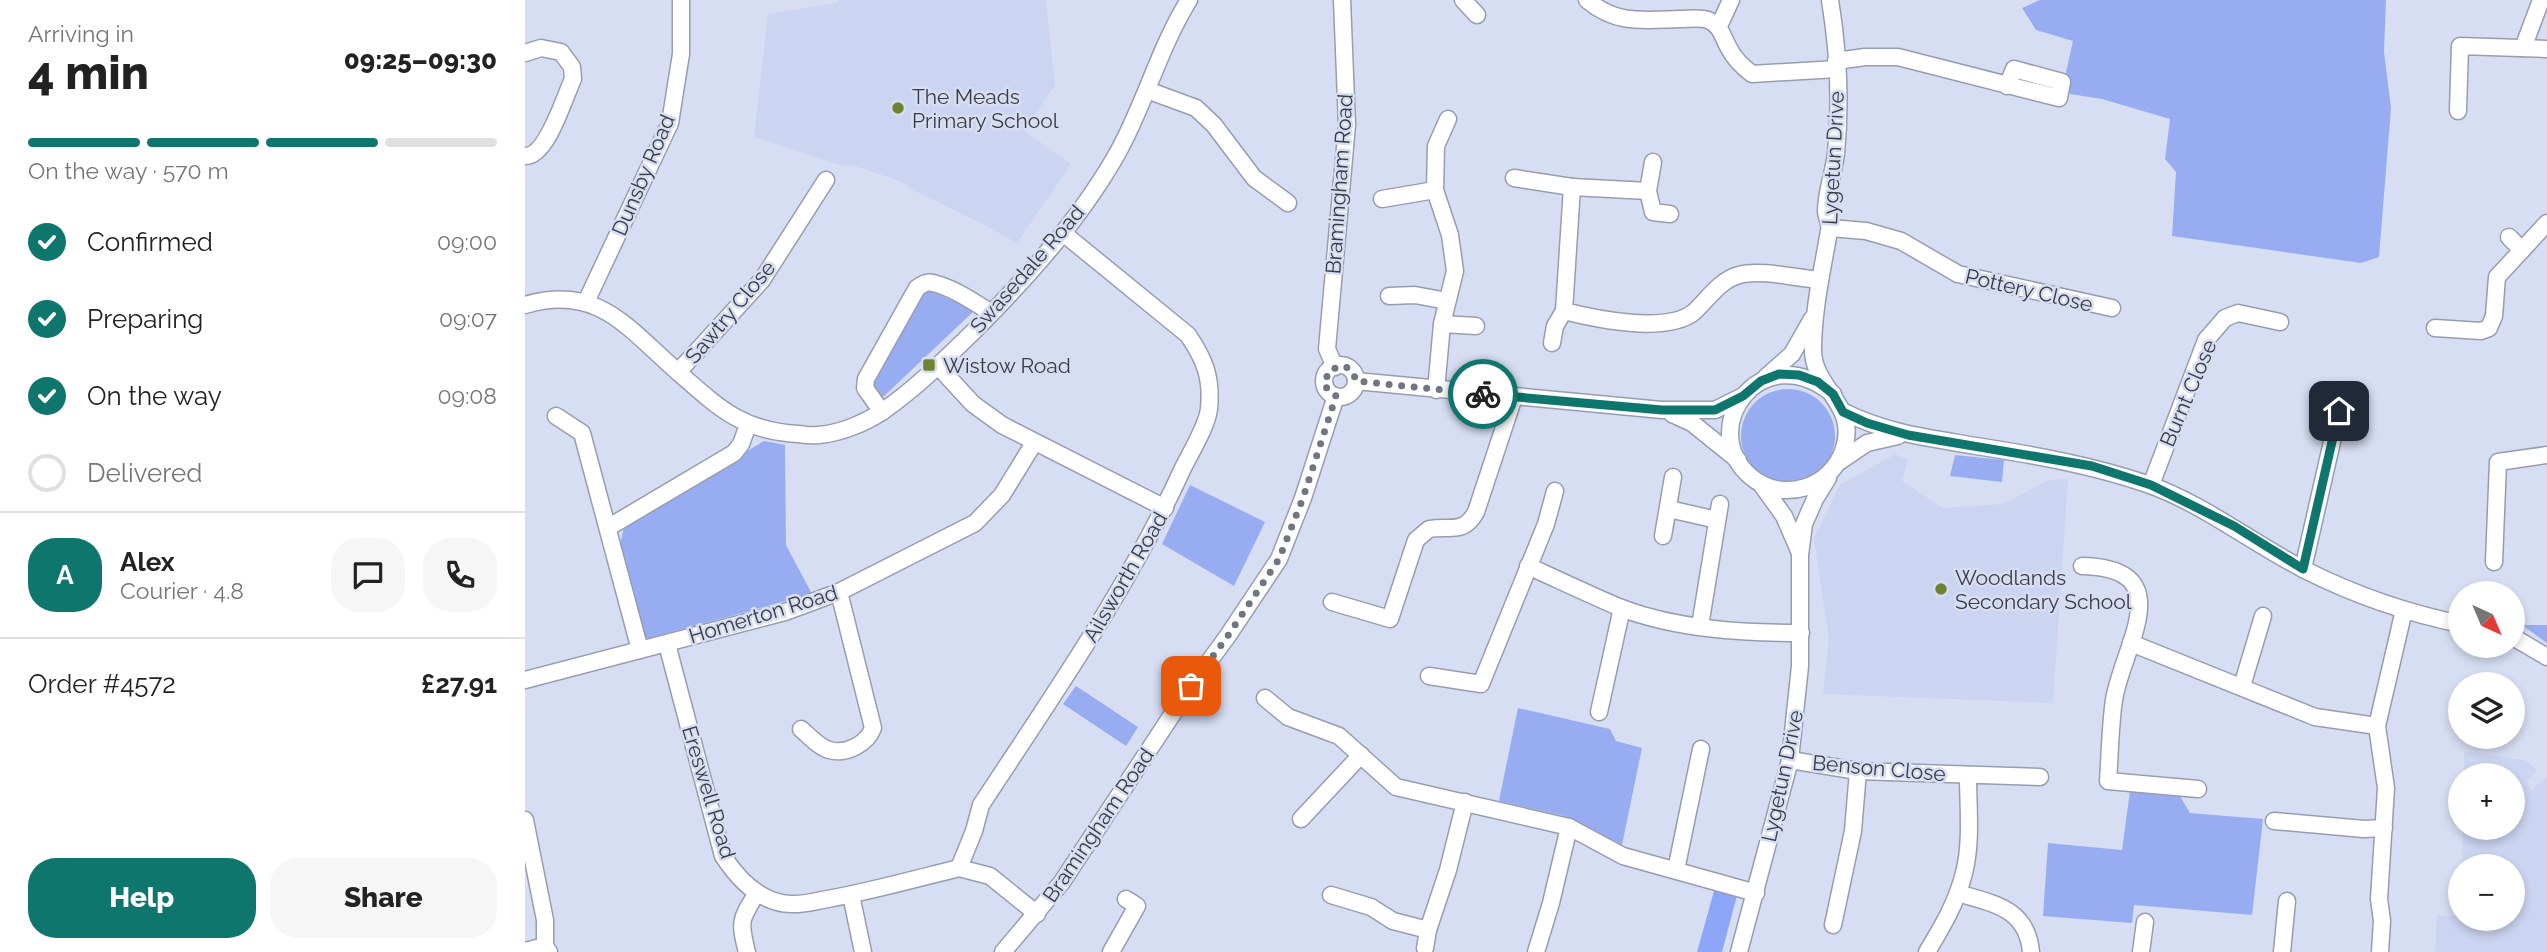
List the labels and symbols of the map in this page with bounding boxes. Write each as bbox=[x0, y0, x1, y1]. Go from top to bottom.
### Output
place label: The Meads Primary School bbox=[912, 84, 1059, 133]
street label: Lygetun Drive bbox=[1817, 90, 1849, 226]
street label: Bramingham Road bbox=[1320, 93, 1358, 275]
marker: The Meads Primary School bbox=[890, 100, 906, 116]
street label: Dunsby Road bbox=[606, 111, 680, 239]
street label: Swasedale Road bbox=[965, 200, 1089, 338]
street label: Sawtry Close bbox=[680, 255, 780, 369]
street label: Pottery Close bbox=[1963, 263, 2095, 317]
street label: Burnt Close bbox=[2154, 336, 2222, 450]
place label: Wistow Road bbox=[943, 353, 1071, 378]
marker: Wistow Road bbox=[921, 357, 937, 373]
courier bbox=[1448, 359, 1518, 429]
pin bbox=[2309, 381, 2369, 441]
street label: Ailsworth Road bbox=[1078, 508, 1172, 646]
place label: Woodlands Secondary School bbox=[1955, 565, 2132, 614]
street label: Homerton Road bbox=[686, 580, 840, 648]
marker: Woodlands Secondary School bbox=[1933, 581, 1949, 597]
north arrow bbox=[2448, 581, 2525, 658]
pin bbox=[1161, 656, 1221, 716]
street label: Lygetun Drive bbox=[1756, 708, 1808, 844]
street label: Ereswell Road bbox=[677, 723, 741, 861]
street label: Bramingham Road bbox=[1037, 743, 1159, 907]
street label: Benson Close bbox=[1811, 750, 1947, 786]

